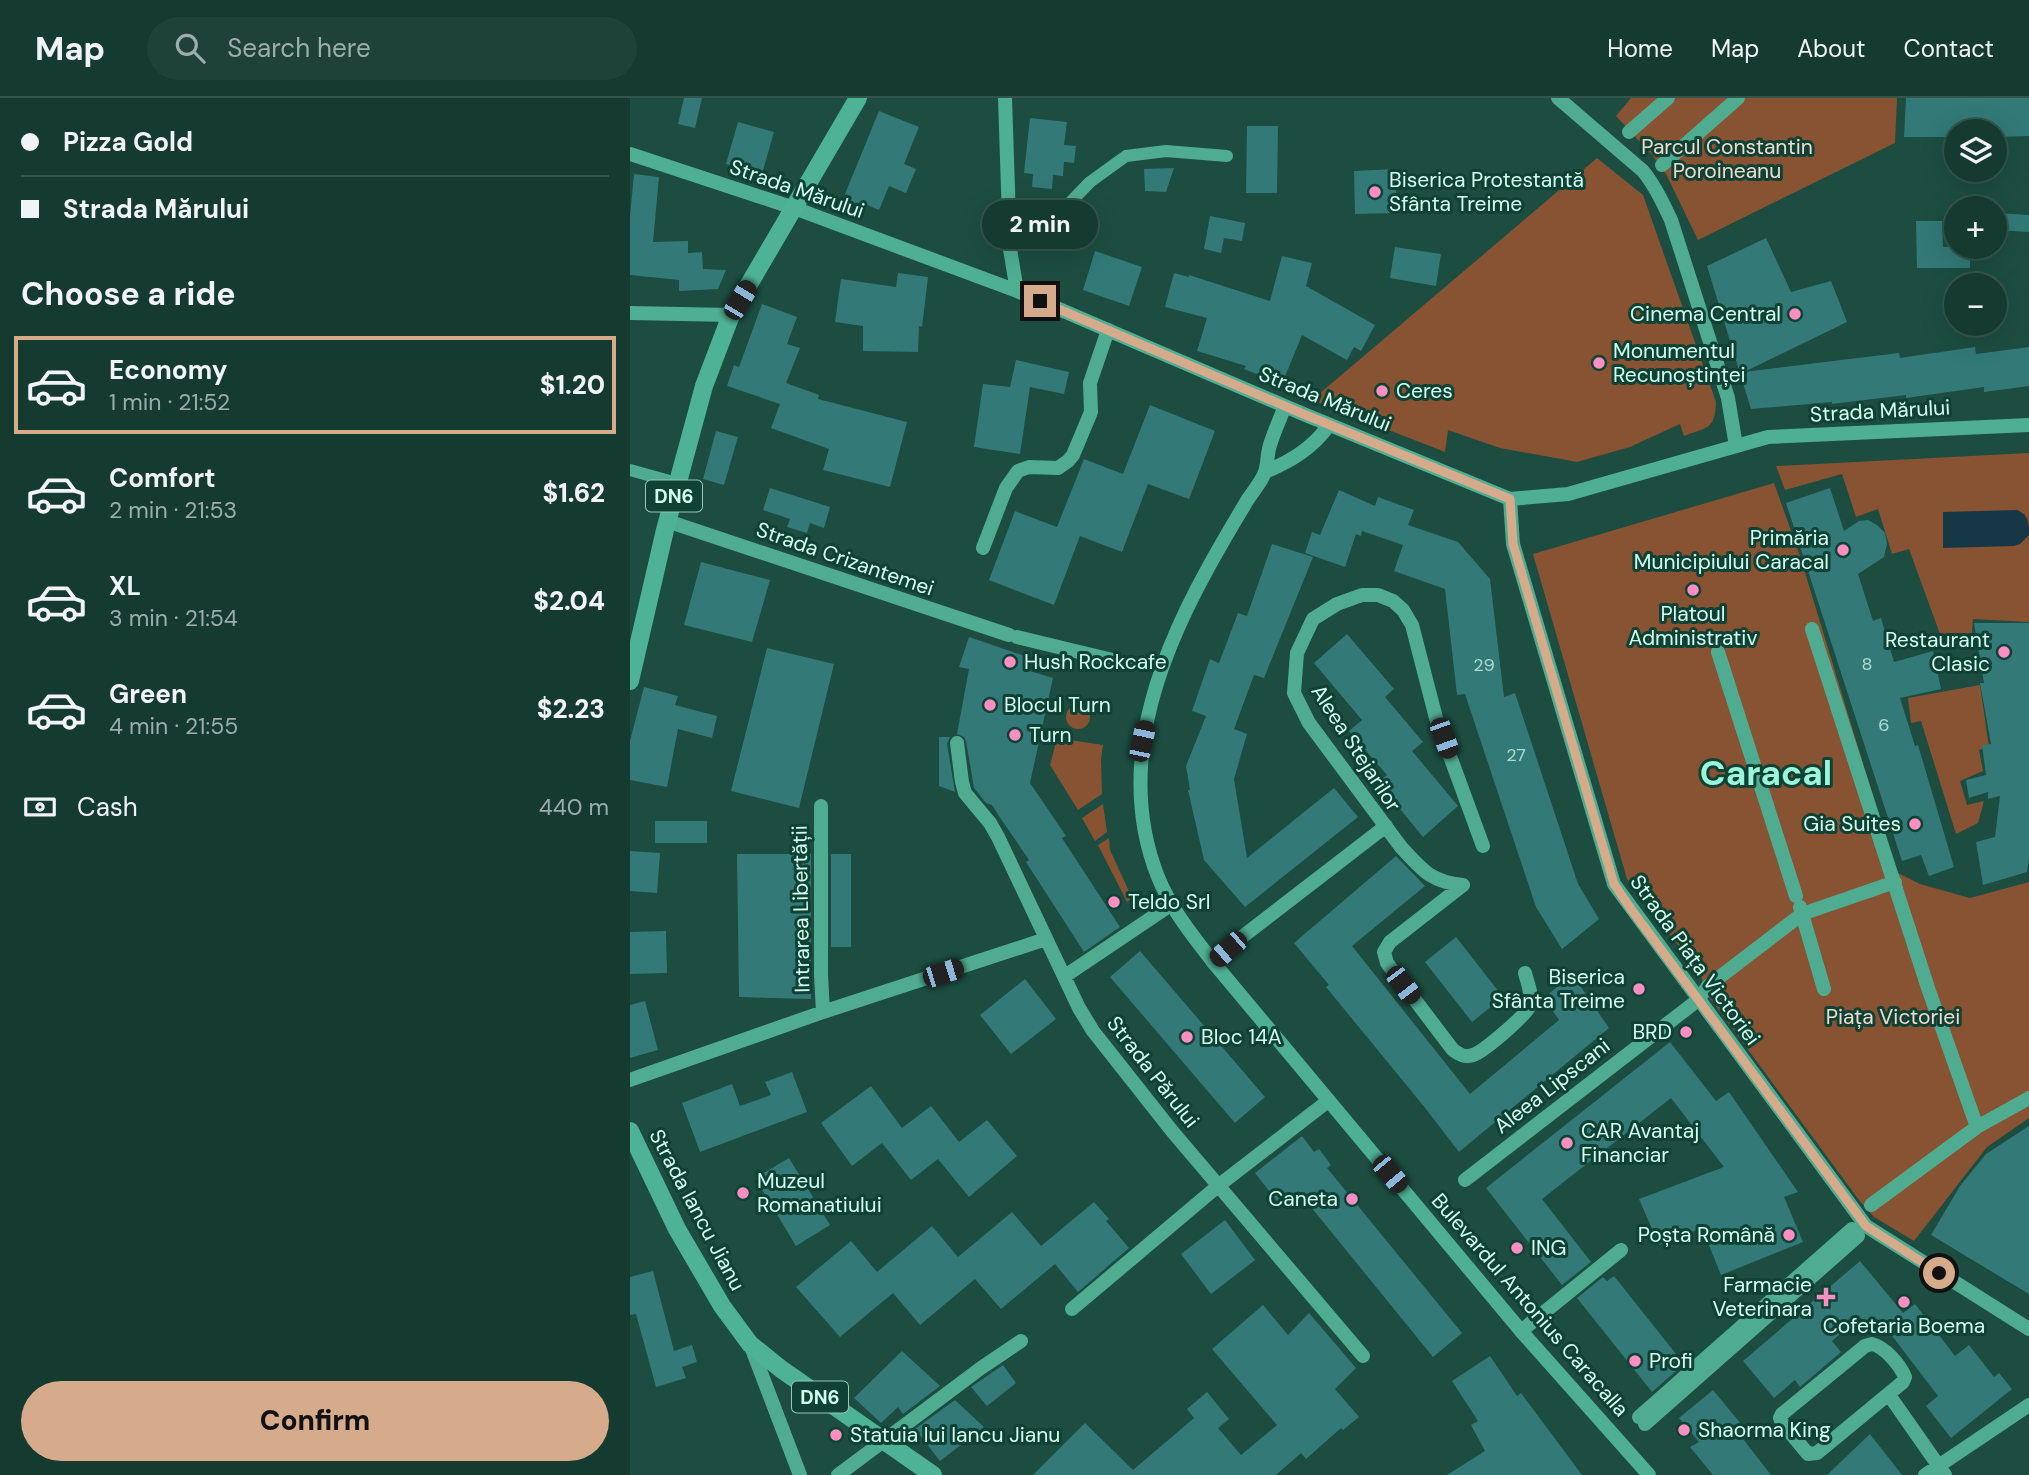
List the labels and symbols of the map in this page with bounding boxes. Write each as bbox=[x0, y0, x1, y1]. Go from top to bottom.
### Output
park label: Parcul Constantin Poroineanu bbox=[1641, 133, 1813, 185]
street label: Strada Mărului bbox=[726, 153, 868, 225]
place label: Biserica Protestantă Sfânta Treime bbox=[1389, 166, 1584, 218]
marker: Biserica Protestantă Sfânta Treime bbox=[1367, 184, 1383, 200]
callout: 2 min bbox=[982, 200, 1098, 248]
car bbox=[721, 277, 760, 323]
route end bbox=[1024, 285, 1056, 317]
place label: Cinema Central bbox=[1630, 300, 1781, 328]
marker: Cinema Central bbox=[1787, 306, 1803, 322]
place label: Monumentul Recunoștinței bbox=[1613, 337, 1746, 389]
marker: Monumentul Recunoștinței bbox=[1591, 355, 1607, 371]
street label: Strada Mărului bbox=[1255, 360, 1395, 438]
place label: Ceres bbox=[1396, 377, 1453, 405]
marker: Ceres bbox=[1374, 383, 1390, 399]
street label: Strada Mărului bbox=[1809, 393, 1951, 429]
road number: DN6 bbox=[646, 480, 702, 512]
street label: Strada Crizantemei bbox=[752, 515, 938, 603]
place label: Primăria Municipiului Caracal bbox=[1634, 524, 1829, 576]
marker: Primăria Municipiului Caracal bbox=[1835, 542, 1851, 558]
marker: Platoul Administrativ bbox=[1685, 582, 1701, 598]
place label: Platoul Administrativ bbox=[1629, 600, 1757, 652]
place label: Restaurant Clasic bbox=[1885, 626, 1990, 678]
marker: Restaurant Clasic bbox=[1996, 644, 2012, 660]
place label: Hush Rockcafe bbox=[1024, 648, 1167, 676]
house number: 8 bbox=[1862, 652, 1872, 676]
house number: 29 bbox=[1473, 653, 1495, 677]
marker: Hush Rockcafe bbox=[1002, 654, 1018, 670]
street label: Aleea Stejarilor bbox=[1305, 679, 1408, 817]
place label: Blocul Turn bbox=[1004, 691, 1111, 719]
marker: Blocul Turn bbox=[982, 697, 998, 713]
house number: 6 bbox=[1878, 713, 1890, 737]
car bbox=[1427, 715, 1462, 761]
car bbox=[1128, 718, 1157, 764]
place label: Turn bbox=[1029, 721, 1072, 749]
marker: Turn bbox=[1007, 727, 1023, 743]
house number: 27 bbox=[1506, 743, 1526, 767]
district label: Caracal bbox=[1700, 750, 1832, 796]
place label: Gia Suites bbox=[1803, 810, 1901, 838]
marker: Gia Suites bbox=[1907, 816, 1923, 832]
street label: Intrarea Libertății bbox=[786, 825, 816, 993]
street label: Strada Piața Victoriei bbox=[1624, 869, 1766, 1051]
place label: Teldo Srl bbox=[1128, 888, 1210, 916]
marker: Teldo Srl bbox=[1106, 894, 1122, 910]
car bbox=[1206, 927, 1251, 971]
car bbox=[920, 957, 967, 989]
car bbox=[1382, 962, 1425, 1008]
place label: Biserica Sfânta Treime bbox=[1492, 963, 1625, 1015]
marker: Biserica Sfânta Treime bbox=[1631, 981, 1647, 997]
park label: Piața Victoriei bbox=[1826, 1003, 1960, 1031]
street label: Strada Părului bbox=[1101, 1010, 1205, 1134]
place label: BRD bbox=[1632, 1018, 1672, 1046]
place label: Bloc 14A bbox=[1201, 1023, 1282, 1051]
marker: BRD bbox=[1678, 1024, 1694, 1040]
marker: Bloc 14A bbox=[1179, 1029, 1195, 1045]
street label: Aleea Lipscani bbox=[1488, 1032, 1616, 1140]
place label: CAR Avantaj Financiar bbox=[1581, 1117, 1699, 1169]
street label: Strada Iancu Jianu bbox=[643, 1124, 751, 1296]
marker: CAR Avantaj Financiar bbox=[1559, 1135, 1575, 1151]
car bbox=[1369, 1151, 1412, 1197]
place label: Muzeul Romanatiului bbox=[757, 1167, 882, 1219]
marker: Muzeul Romanatiului bbox=[735, 1185, 751, 1201]
place label: Caneta bbox=[1268, 1185, 1338, 1213]
street label: Bulevardul Antonius Caracalla bbox=[1425, 1187, 1635, 1423]
marker: Caneta bbox=[1344, 1191, 1360, 1207]
place label: Poșta Română bbox=[1638, 1221, 1775, 1249]
marker: Poșta Română bbox=[1781, 1227, 1797, 1243]
place label: ING bbox=[1531, 1234, 1566, 1262]
marker: ING bbox=[1509, 1240, 1525, 1256]
route start bbox=[1923, 1257, 1955, 1289]
place label: Farmacie Veterinara bbox=[1712, 1271, 1812, 1323]
marker: Farmacie Veterinara bbox=[1818, 1289, 1834, 1305]
marker: Cofetaria Boema bbox=[1896, 1294, 1912, 1310]
place label: Cofetaria Boema bbox=[1823, 1312, 1985, 1340]
place label: Profi bbox=[1649, 1347, 1693, 1375]
marker: Profi bbox=[1627, 1353, 1643, 1369]
road number: DN6 bbox=[792, 1382, 848, 1413]
place label: Shaorma King bbox=[1698, 1416, 1831, 1444]
place label: Statuia lui Iancu Jianu bbox=[850, 1421, 1060, 1449]
marker: Shaorma King bbox=[1676, 1422, 1692, 1438]
marker: Statuia lui Iancu Jianu bbox=[828, 1427, 844, 1443]

